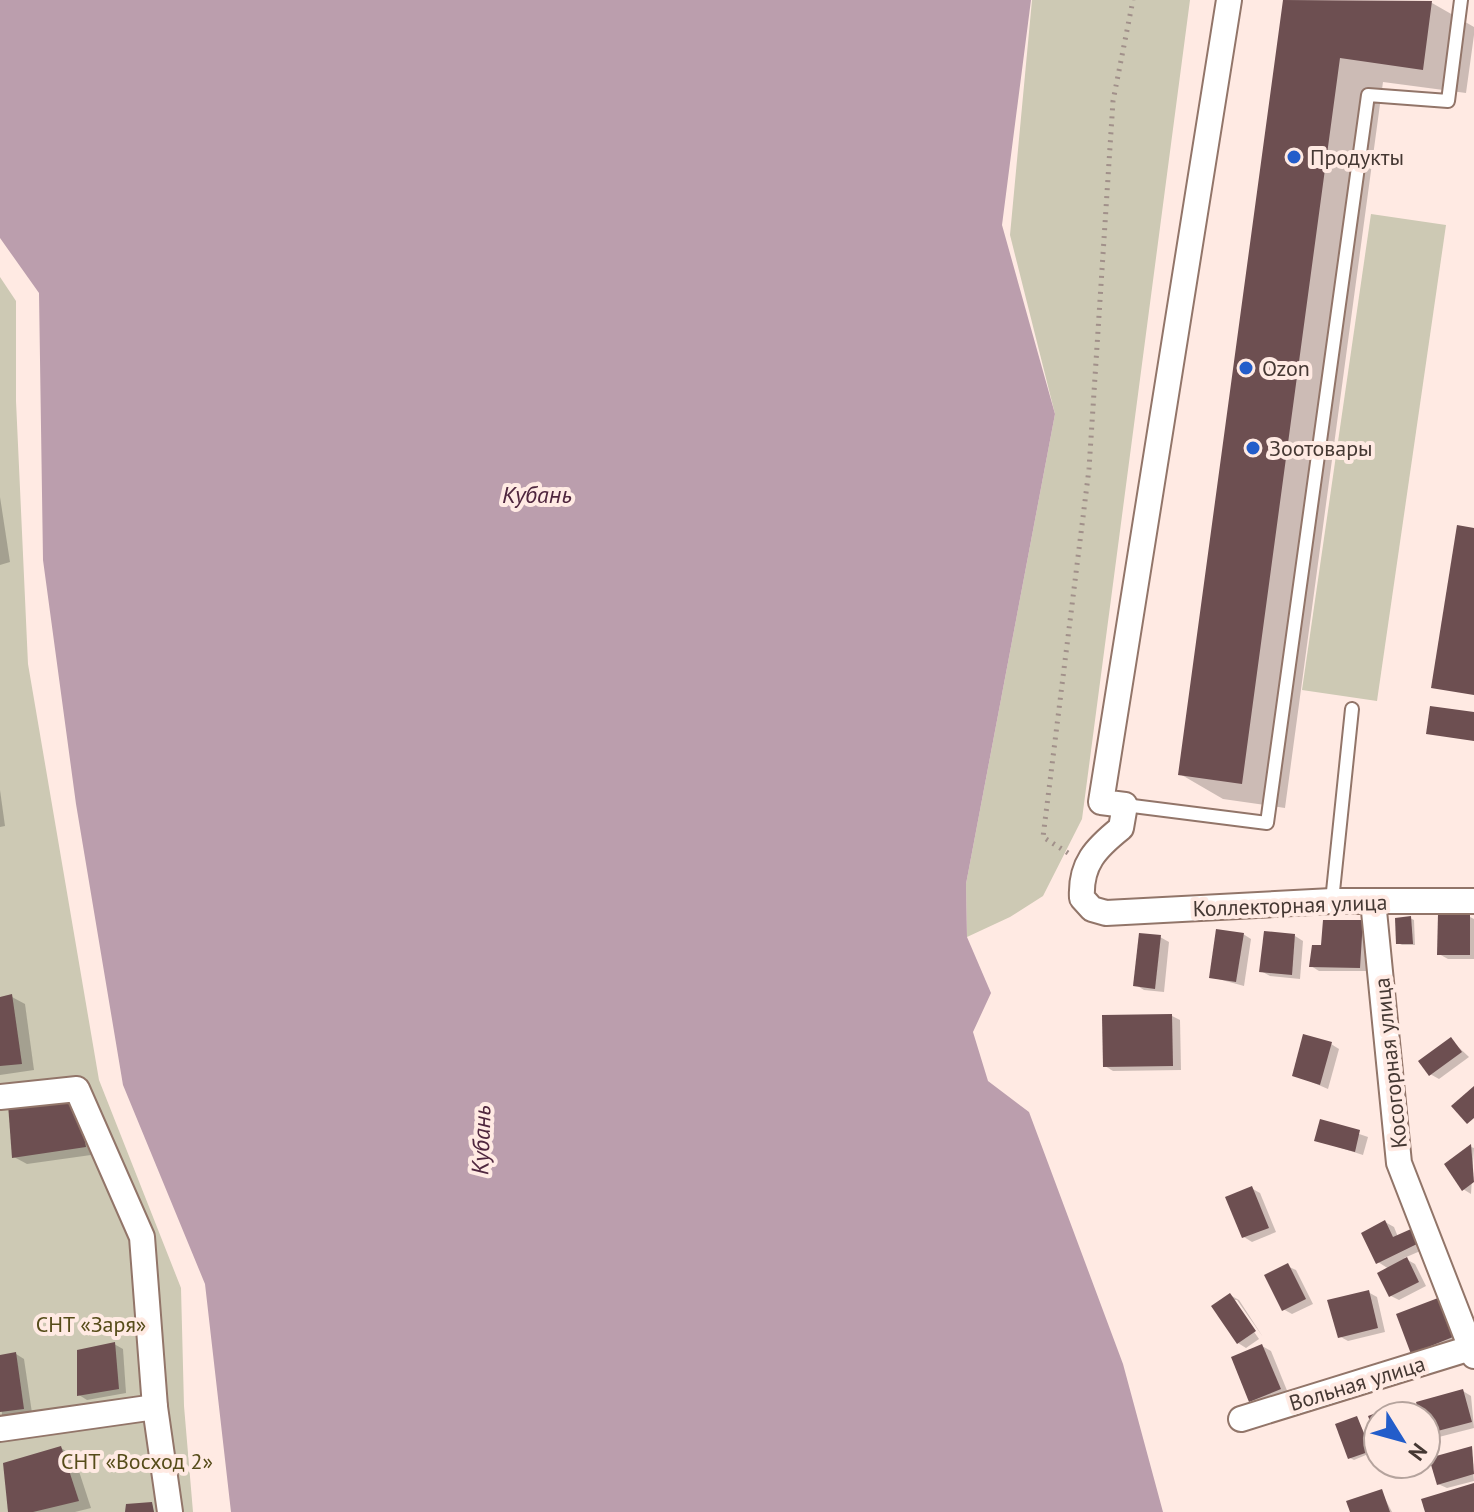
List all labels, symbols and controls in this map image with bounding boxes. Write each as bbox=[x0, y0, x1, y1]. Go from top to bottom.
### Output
place label: Продукты bbox=[1310, 143, 1404, 171]
marker: Продукты bbox=[1285, 148, 1303, 166]
place label: Ozon bbox=[1262, 354, 1310, 382]
marker: Ozon bbox=[1237, 359, 1255, 377]
place label: Зоотовары bbox=[1269, 434, 1373, 462]
marker: Зоотовары bbox=[1244, 439, 1262, 457]
water label: Кубань bbox=[502, 479, 572, 510]
street label: Коллекторная улица bbox=[1192, 888, 1388, 922]
street label: Косогорная улица bbox=[1367, 976, 1413, 1150]
water label: Кубань bbox=[464, 1104, 498, 1176]
park label: СНТ «Заря» bbox=[36, 1310, 146, 1338]
street label: Вольная улица bbox=[1286, 1349, 1428, 1417]
north arrow bbox=[1362, 1400, 1442, 1480]
text: N bbox=[1402, 1438, 1434, 1466]
park label: СНТ «Восход 2» bbox=[61, 1447, 213, 1475]

